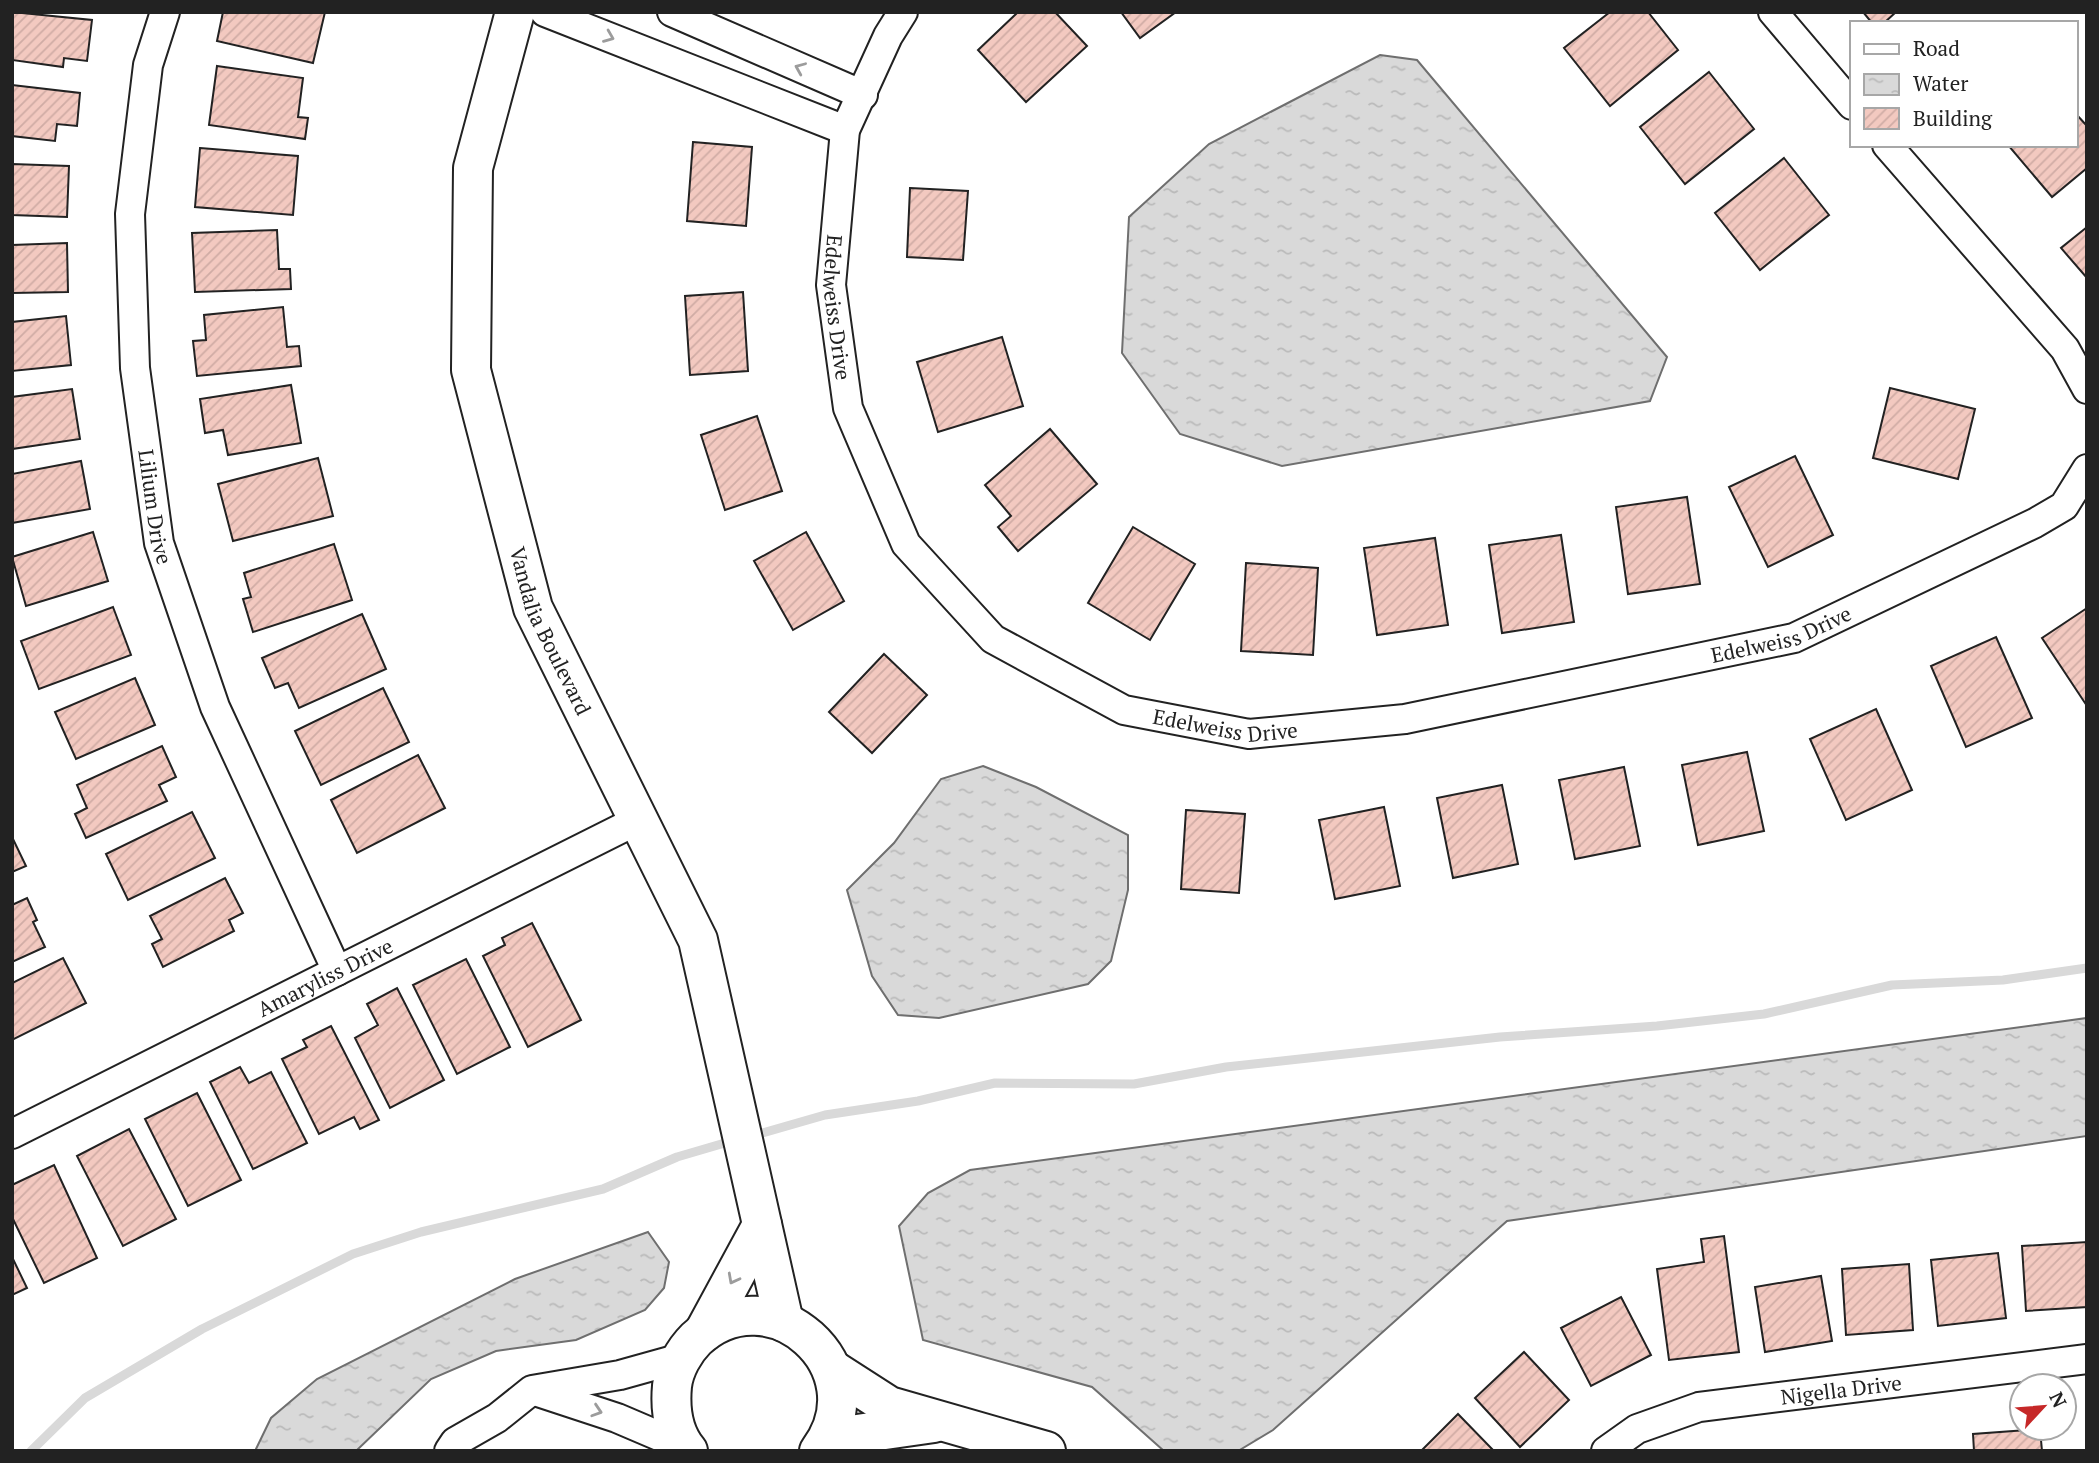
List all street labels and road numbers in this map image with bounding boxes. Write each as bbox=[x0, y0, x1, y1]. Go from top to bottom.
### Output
street label: Edelweiss Drive bbox=[816, 234, 858, 382]
street label: Lilium Drive bbox=[132, 448, 179, 568]
street label: Vandalia Boulevard bbox=[504, 544, 598, 720]
street label: Edelweiss Drive bbox=[1708, 599, 1856, 669]
street label: Edelweiss Drive bbox=[1151, 702, 1299, 748]
street label: Amaryliss Drive bbox=[252, 931, 397, 1023]
street label: Nigella Drive bbox=[1779, 1368, 1903, 1411]

